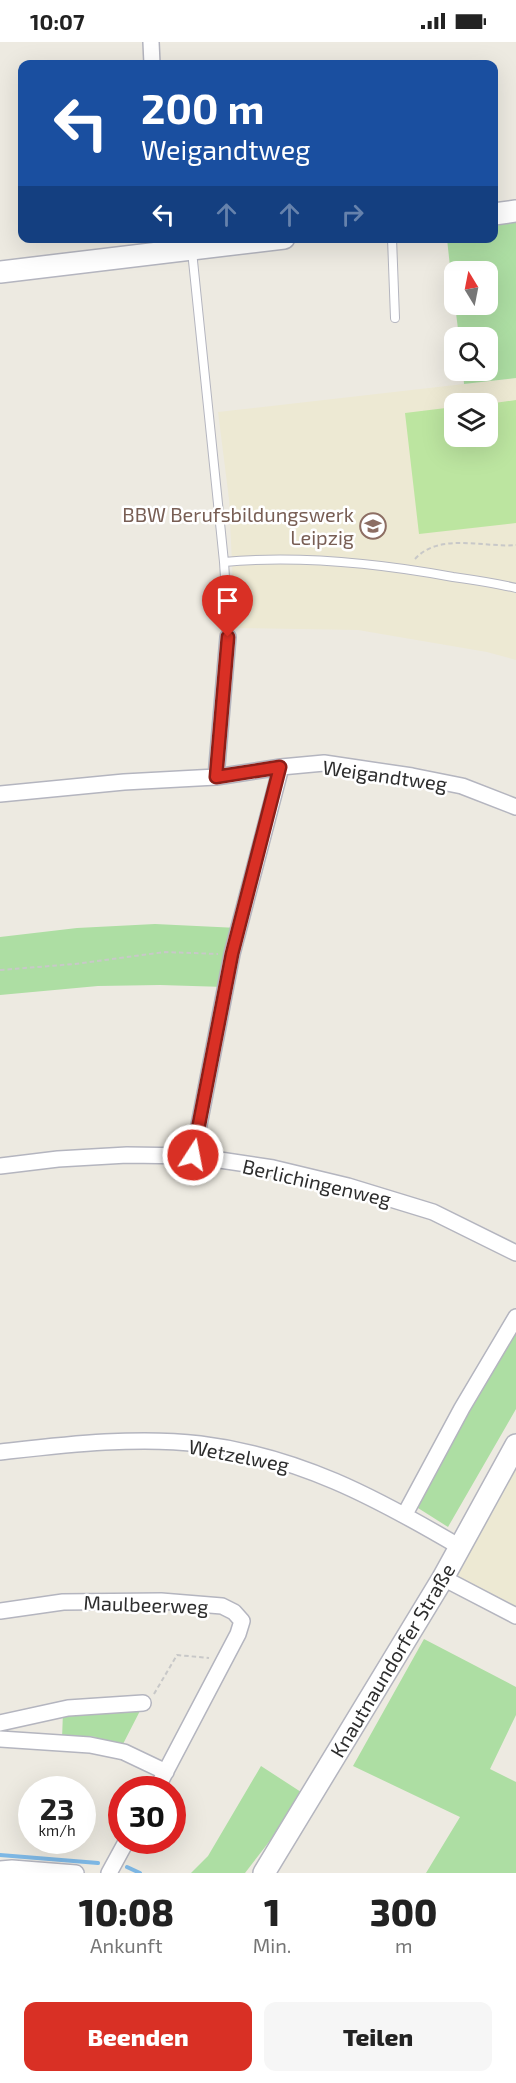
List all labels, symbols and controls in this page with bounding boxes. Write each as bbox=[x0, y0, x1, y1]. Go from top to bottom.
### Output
text: 10:07 bbox=[30, 8, 85, 34]
text: 200 m bbox=[141, 82, 264, 132]
icon: left bbox=[42, 84, 120, 162]
text: Weigandtweg bbox=[141, 133, 310, 165]
icon: left bbox=[147, 198, 180, 231]
icon: ahead bbox=[210, 198, 243, 231]
icon: ahead bbox=[273, 198, 306, 231]
icon: right bbox=[336, 198, 369, 231]
north arrow bbox=[444, 261, 498, 315]
map controls bbox=[444, 261, 498, 447]
button: search bbox=[444, 327, 498, 381]
button: layers bbox=[444, 393, 498, 447]
place label: BBW Berufsbildungswerk Leipzig bbox=[122, 502, 354, 549]
school or university icon: BBW Berufsbildungswerk Leipzig bbox=[358, 511, 388, 541]
pin bbox=[202, 575, 253, 637]
icon: arrive bbox=[211, 584, 244, 617]
street label: Weigandtweg bbox=[321, 754, 449, 796]
position arrow bbox=[161, 1123, 225, 1187]
street label: Berlichingenweg bbox=[240, 1153, 394, 1211]
street label: Wetzelweg bbox=[187, 1434, 291, 1476]
street label: Knautnaundorfer Straße bbox=[325, 1559, 459, 1761]
street label: Maulbeerweg bbox=[83, 1590, 209, 1618]
speed limit sign: 30 bbox=[108, 1776, 186, 1854]
text: 23 bbox=[40, 1790, 74, 1826]
text: km/h bbox=[38, 1821, 76, 1839]
text: 10:08 bbox=[79, 1890, 174, 1933]
text: 1 bbox=[264, 1890, 280, 1933]
text: 300 bbox=[370, 1890, 437, 1933]
text: Ankunft bbox=[90, 1933, 163, 1957]
text: Min. bbox=[253, 1933, 291, 1957]
text: m bbox=[395, 1933, 412, 1957]
button: Beenden bbox=[24, 2002, 252, 2071]
button: Teilen bbox=[264, 2002, 492, 2071]

